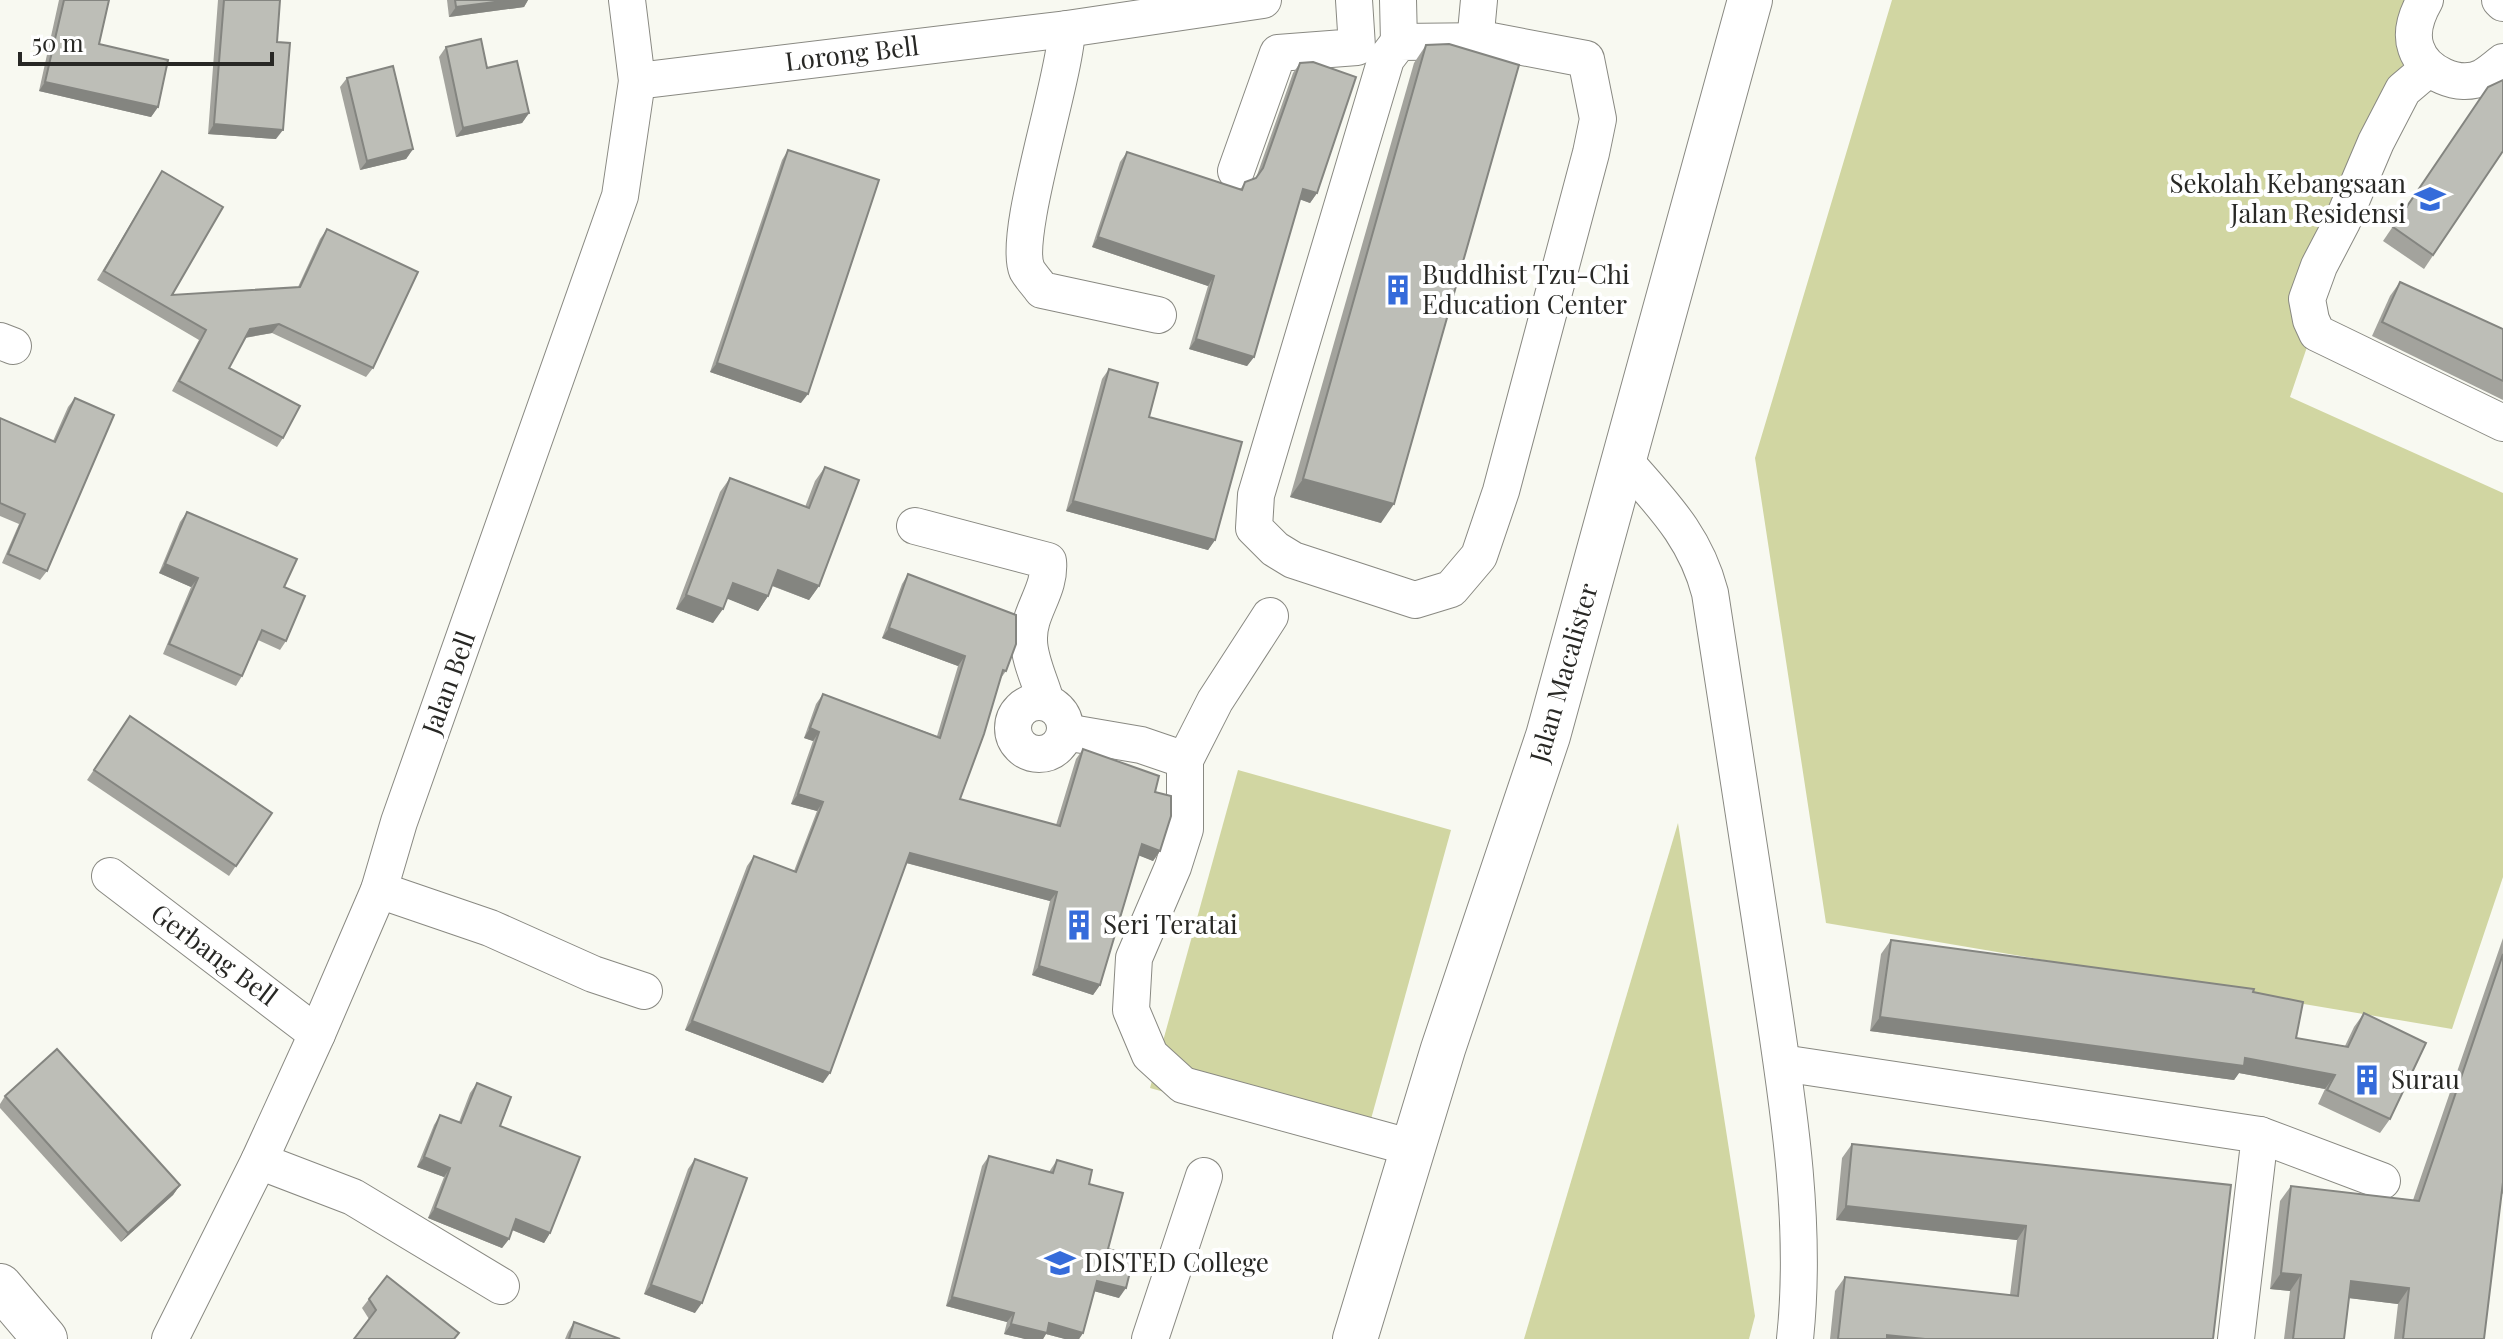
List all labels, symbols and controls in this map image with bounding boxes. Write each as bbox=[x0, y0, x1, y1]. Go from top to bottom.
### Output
scale bar bbox=[20, 16, 272, 66]
text: 50 m bbox=[32, 26, 84, 58]
street label: Lorong Bell bbox=[783, 27, 921, 78]
place label: Sekolah Kebangsaan Jalan Residensi bbox=[2169, 165, 2406, 230]
school or university icon: Sekolah Kebangsaan Jalan Residensi bbox=[2413, 182, 2447, 216]
place label: Buddhist Tzu-Chi Education Center bbox=[1422, 256, 1630, 321]
building icon: Buddhist Tzu-Chi Education Center bbox=[1381, 273, 1415, 307]
street label: Jalan Macalister bbox=[1520, 578, 1605, 767]
street label: Jalan Bell bbox=[412, 626, 482, 740]
street label: Gerbang Bell bbox=[145, 895, 285, 1013]
place label: Seri Teratai bbox=[1103, 906, 1238, 941]
building icon: Seri Teratai bbox=[1062, 908, 1096, 942]
place label: Surau bbox=[2391, 1061, 2460, 1096]
building icon: Surau bbox=[2350, 1063, 2384, 1097]
place label: DISTED College bbox=[1084, 1244, 1269, 1279]
school or university icon: DISTED College bbox=[1043, 1246, 1077, 1280]

